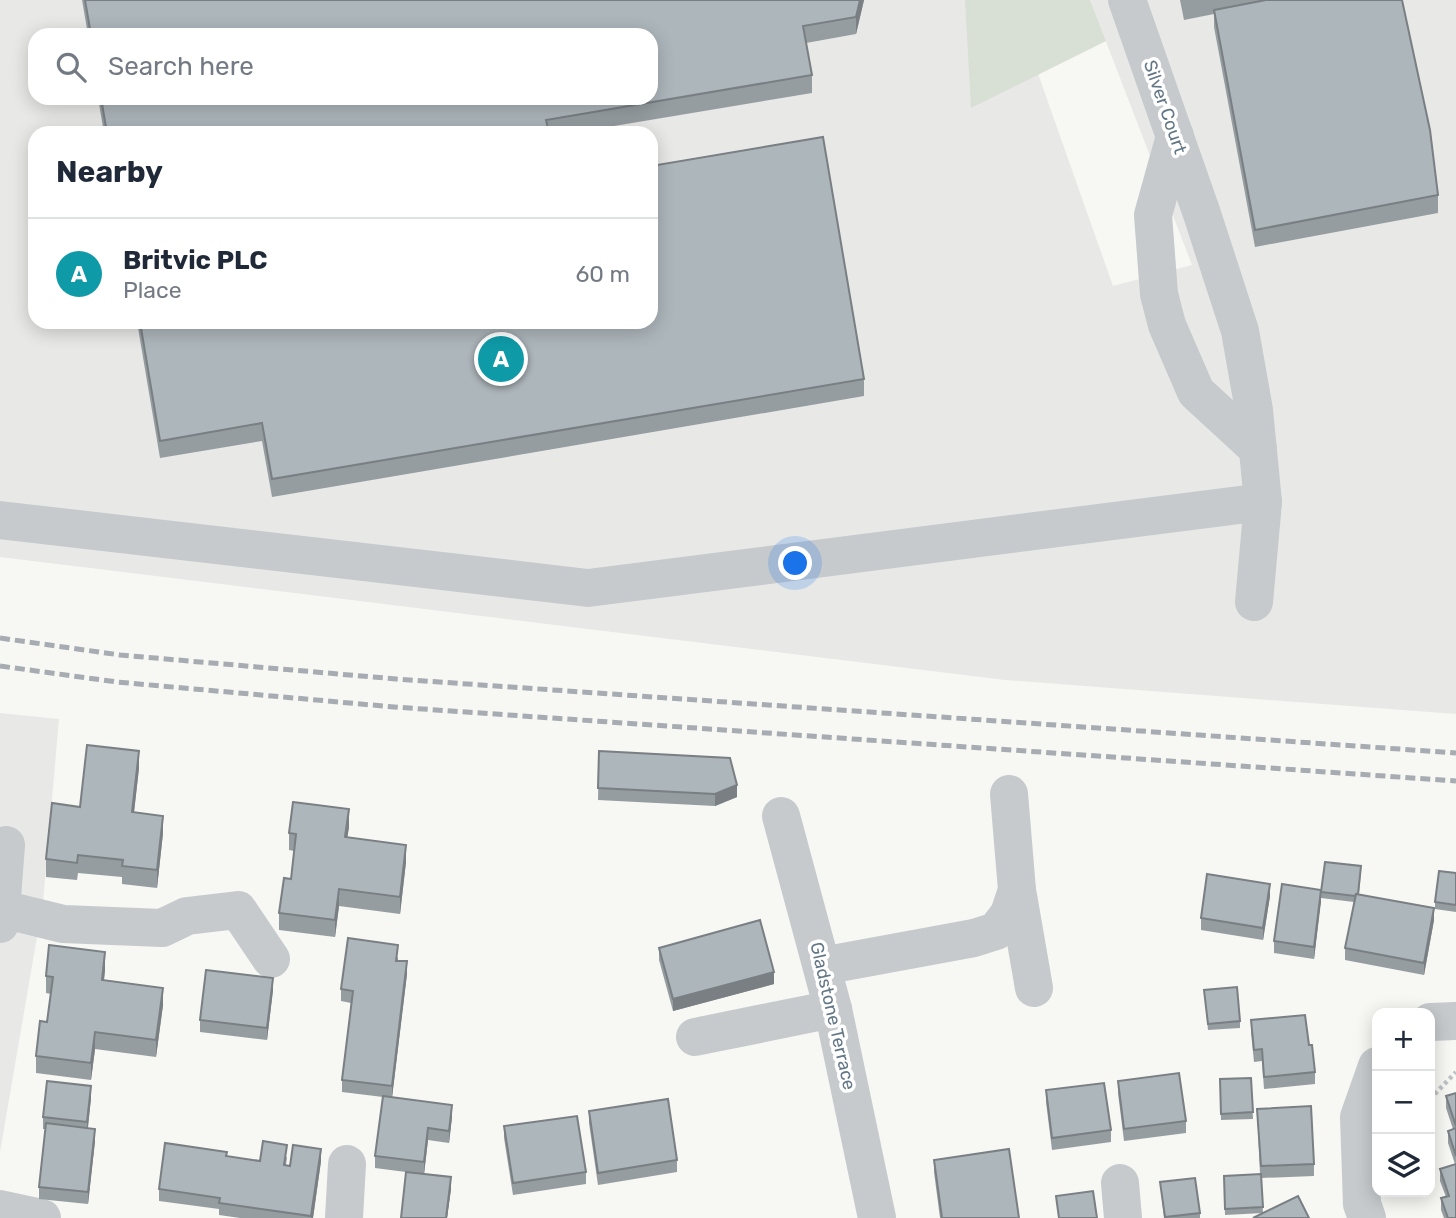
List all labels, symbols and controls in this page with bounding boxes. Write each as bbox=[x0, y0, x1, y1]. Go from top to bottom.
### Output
search box bbox=[28, 28, 658, 105]
icon: search bbox=[52, 48, 90, 86]
text: Search here bbox=[108, 51, 254, 82]
street label: Silver Court bbox=[1139, 57, 1191, 157]
text: Nearby bbox=[56, 154, 163, 190]
text: Britvic PLC bbox=[123, 245, 268, 276]
text: A bbox=[71, 260, 87, 288]
text: 60 m bbox=[575, 260, 630, 288]
text: Place bbox=[123, 276, 182, 304]
pin: A bbox=[478, 333, 524, 385]
your location bbox=[778, 546, 812, 580]
street label: Gladstone Terrace bbox=[805, 940, 861, 1092]
map controls bbox=[1372, 1008, 1435, 1197]
button: + bbox=[1372, 1008, 1435, 1071]
button: − bbox=[1372, 1071, 1435, 1134]
button: layers bbox=[1372, 1134, 1435, 1197]

